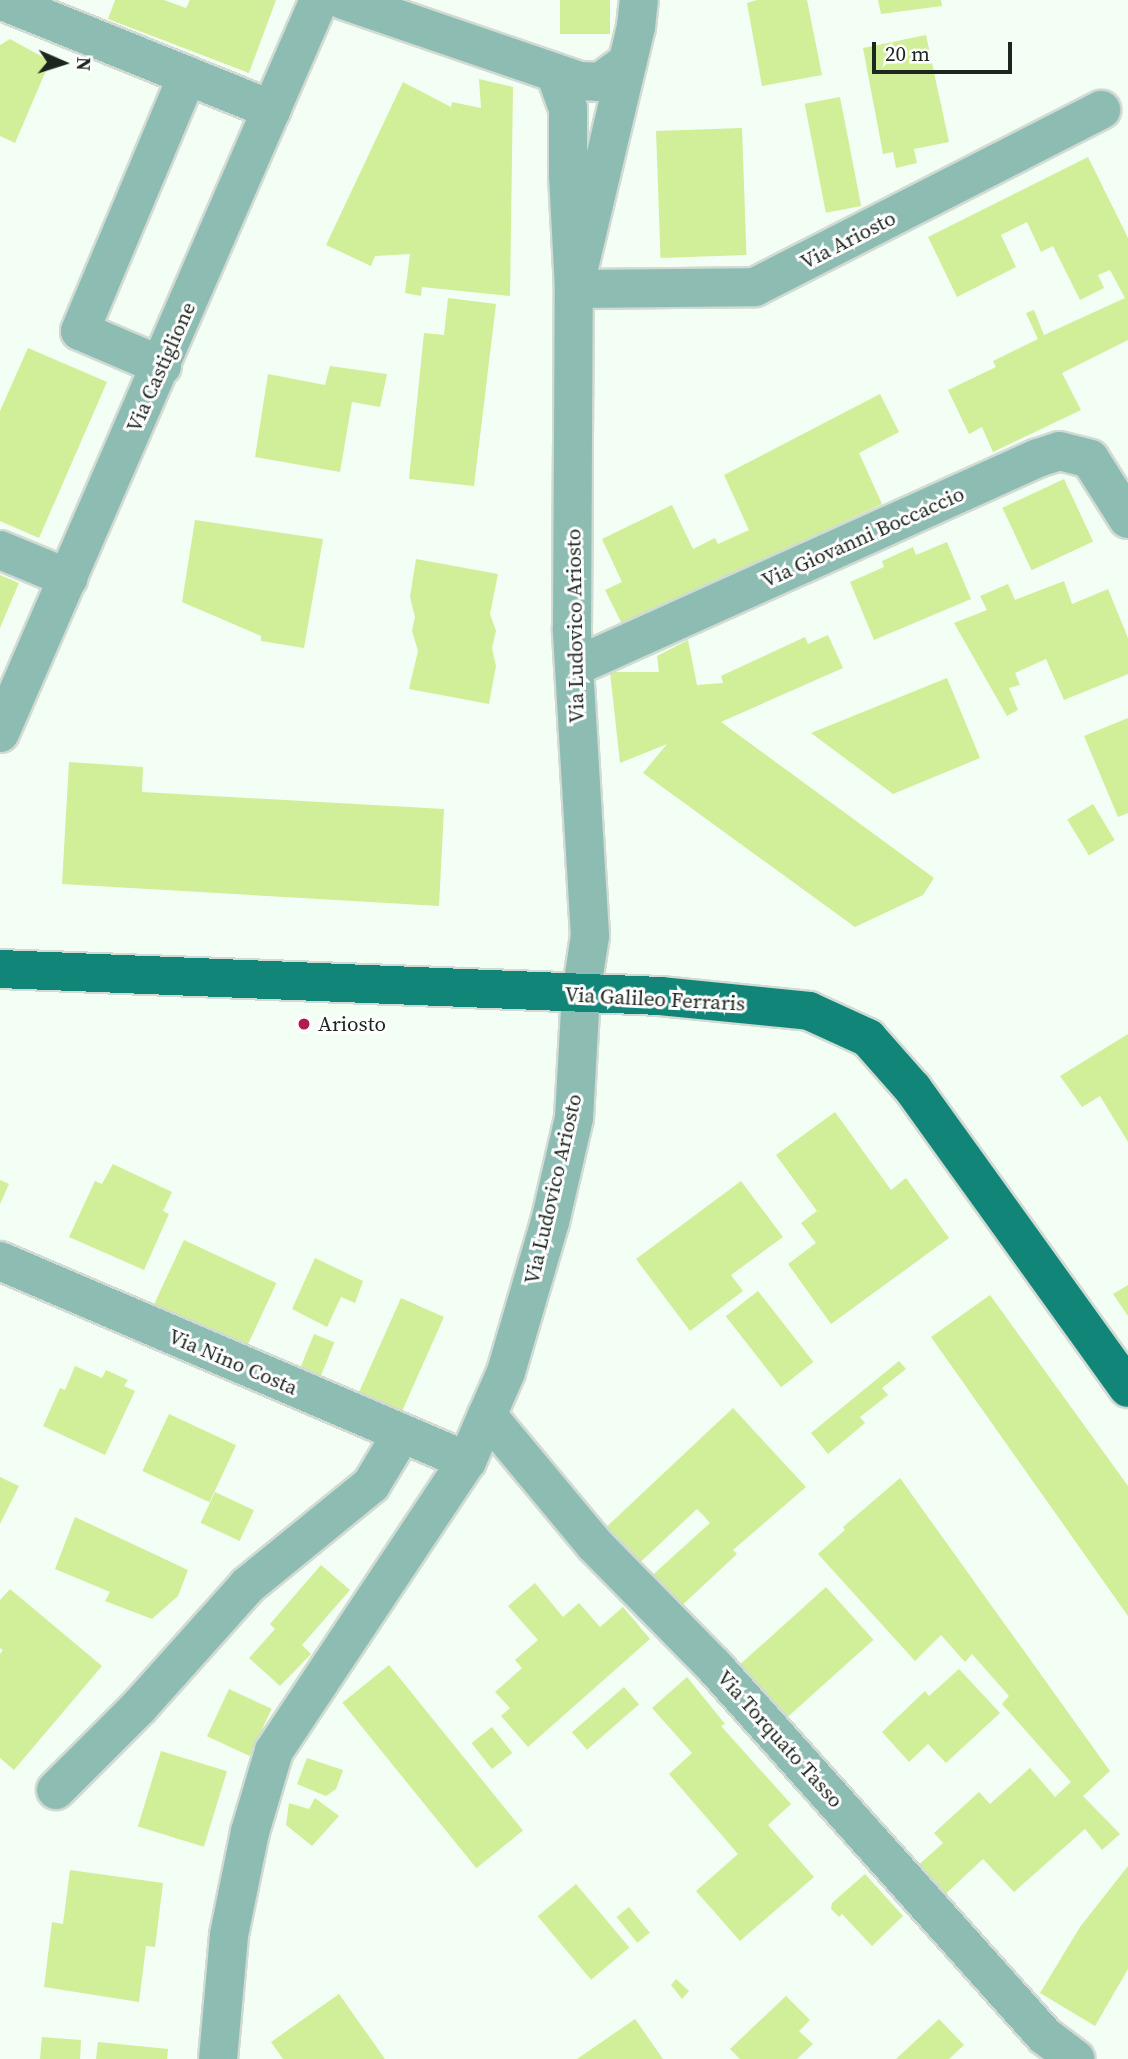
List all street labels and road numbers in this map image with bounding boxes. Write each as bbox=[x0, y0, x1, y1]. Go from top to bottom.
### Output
street label: Via Ariosto bbox=[796, 205, 900, 275]
street label: Via Castiglione bbox=[121, 298, 201, 436]
street label: Via Giovanni Boccaccio bbox=[758, 481, 968, 593]
street label: Via Ludovico Ariosto bbox=[561, 529, 589, 723]
street label: Via Galileo Ferraris bbox=[564, 982, 746, 1016]
street label: Via Ludovico Ariosto bbox=[519, 1091, 587, 1287]
street label: Via Nino Costa bbox=[165, 1324, 301, 1400]
street label: Via Torquato Tasso bbox=[711, 1665, 849, 1813]

